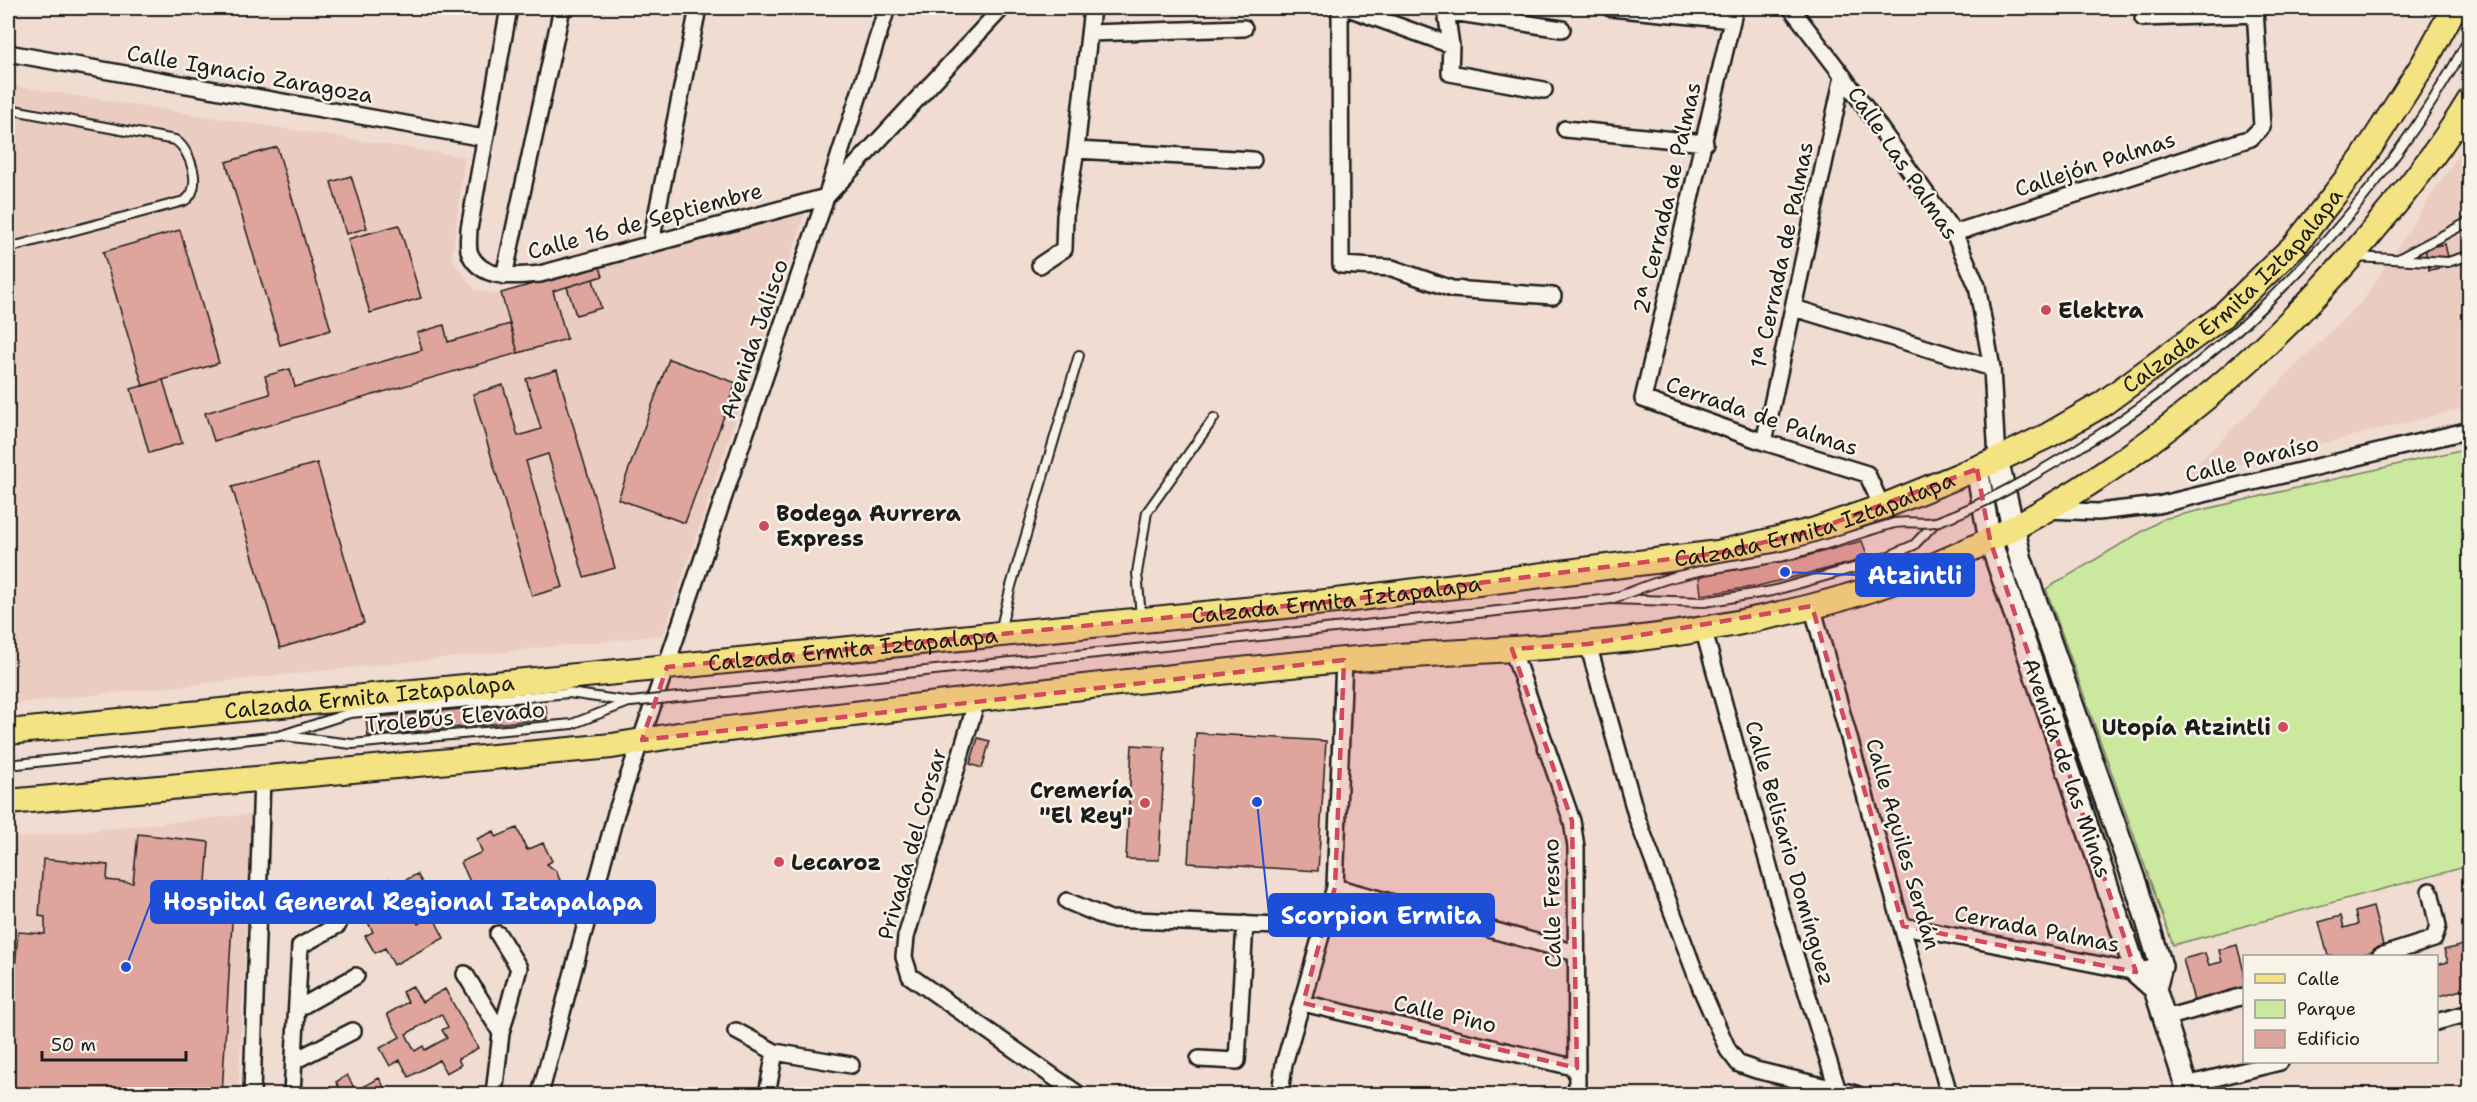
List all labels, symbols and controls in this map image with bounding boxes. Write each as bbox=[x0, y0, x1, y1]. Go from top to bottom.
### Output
street label: Calle Ignacio Zaragoza bbox=[125, 38, 376, 110]
street label: 2ª Cerrada de Palmas bbox=[1626, 79, 1708, 317]
street label: Calle Las Palmas bbox=[1841, 81, 1965, 245]
street label: Callejón Palmas bbox=[2011, 124, 2179, 204]
street label: 1ª Cerrada de Palmas bbox=[1744, 139, 1820, 371]
street label: Calle 16 de Septiembre bbox=[524, 176, 766, 266]
street label: Calzada Ermita Iztapalapa bbox=[2116, 182, 2349, 399]
street label: Avenida Jalisco bbox=[713, 255, 795, 423]
place label: Elektra bbox=[2058, 296, 2144, 325]
marker: Elektra bbox=[2039, 303, 2053, 317]
street label: Cerrada de Palmas bbox=[1662, 369, 1862, 463]
street label: Calle Paraíso bbox=[2182, 428, 2322, 490]
street label: Calzada Ermita Iztapalapa bbox=[1672, 464, 1959, 573]
place label: Bodega Aurrera Express bbox=[776, 499, 961, 553]
marker: Bodega Aurrera Express bbox=[757, 519, 771, 533]
callout: Atzintli bbox=[1856, 554, 1974, 596]
text: Atzintli bbox=[1868, 560, 1962, 592]
street label: Calzada Ermita Iztapalapa bbox=[1190, 568, 1483, 630]
street label: Calzada Ermita Iztapalapa bbox=[706, 620, 1000, 677]
street label: Avenida de las Minas bbox=[2016, 654, 2118, 882]
street label: Calzada Ermita Iztapalapa bbox=[223, 668, 516, 725]
street label: Trolebús Elevado bbox=[364, 695, 546, 739]
place label: Utopía Atzintli bbox=[2102, 713, 2271, 742]
street label: Calle Belisario Domínguez bbox=[1738, 717, 1842, 989]
marker: Utopía Atzintli bbox=[2276, 720, 2290, 734]
street label: Calle Aquiles Serdán bbox=[1859, 735, 1947, 953]
street label: Privada del Corsar bbox=[871, 745, 953, 943]
place label: Cremería "El Rey" bbox=[1030, 776, 1133, 830]
marker: Cremería "El Rey" bbox=[1138, 796, 1152, 810]
street label: Calle Fresno bbox=[1536, 838, 1568, 968]
place label: Lecaroz bbox=[791, 848, 881, 877]
marker: Lecaroz bbox=[772, 855, 786, 869]
callout: Hospital General Regional Iztapalapa bbox=[151, 881, 655, 923]
text: Hospital General Regional Iztapalapa bbox=[163, 886, 644, 918]
callout: Scorpion Ermita bbox=[1269, 894, 1494, 936]
street label: Cerrada Palmas bbox=[1952, 899, 2122, 959]
text: Scorpion Ermita bbox=[1281, 900, 1482, 932]
legend bbox=[2243, 955, 2438, 1063]
text: Calle bbox=[2297, 967, 2340, 991]
street label: Calle Pino bbox=[1391, 988, 1499, 1040]
text: Parque bbox=[2297, 997, 2356, 1021]
scale bar bbox=[42, 1024, 186, 1062]
text: Edificio bbox=[2297, 1027, 2360, 1051]
text: 50 m bbox=[51, 1033, 96, 1057]

